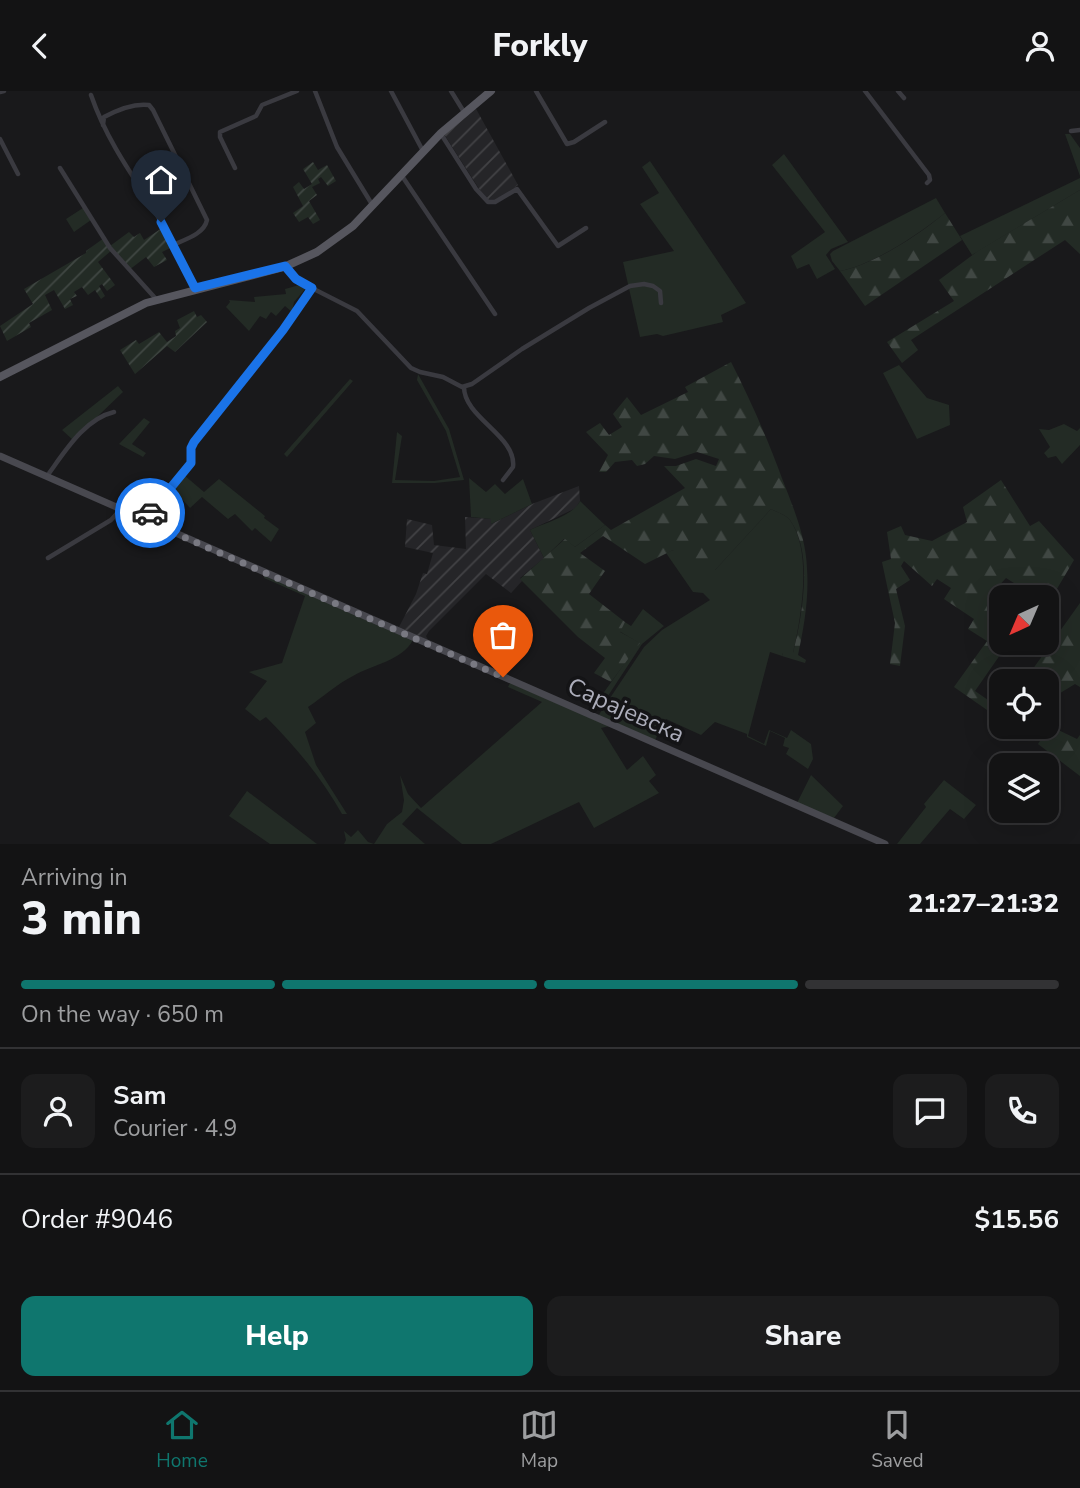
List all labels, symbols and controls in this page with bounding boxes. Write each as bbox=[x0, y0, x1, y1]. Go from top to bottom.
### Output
text: Forkly bbox=[493, 24, 587, 67]
icon: back bbox=[21, 27, 59, 65]
icon: person bbox=[1021, 27, 1059, 65]
pin bbox=[131, 150, 191, 222]
icon: home bbox=[142, 161, 180, 199]
courier bbox=[115, 478, 185, 548]
icon: car bbox=[131, 494, 169, 532]
north arrow bbox=[989, 585, 1059, 655]
map controls bbox=[989, 585, 1059, 823]
pin bbox=[473, 605, 533, 677]
icon: bag bbox=[484, 616, 522, 654]
button: locate bbox=[989, 669, 1059, 739]
street label: Сарајевска bbox=[562, 670, 690, 750]
button: layers bbox=[989, 753, 1059, 823]
text: Arriving in bbox=[21, 862, 128, 893]
text: 21:27–21:32 bbox=[908, 886, 1059, 921]
text: 3 min bbox=[21, 887, 142, 950]
text: On the way · 650 m bbox=[21, 999, 224, 1030]
button: person bbox=[21, 1074, 95, 1148]
button: chat bbox=[893, 1074, 967, 1148]
button: phone bbox=[985, 1074, 1059, 1148]
text: Sam bbox=[113, 1078, 166, 1113]
text: Courier · 4.9 bbox=[113, 1113, 237, 1144]
text: Order #9046 bbox=[21, 1202, 173, 1237]
text: $15.56 bbox=[975, 1202, 1059, 1237]
button: Help bbox=[21, 1296, 533, 1376]
button: Share bbox=[547, 1296, 1059, 1376]
tab: Home bbox=[156, 1406, 208, 1474]
tab: Map bbox=[520, 1406, 558, 1474]
tab: Saved bbox=[871, 1406, 924, 1474]

